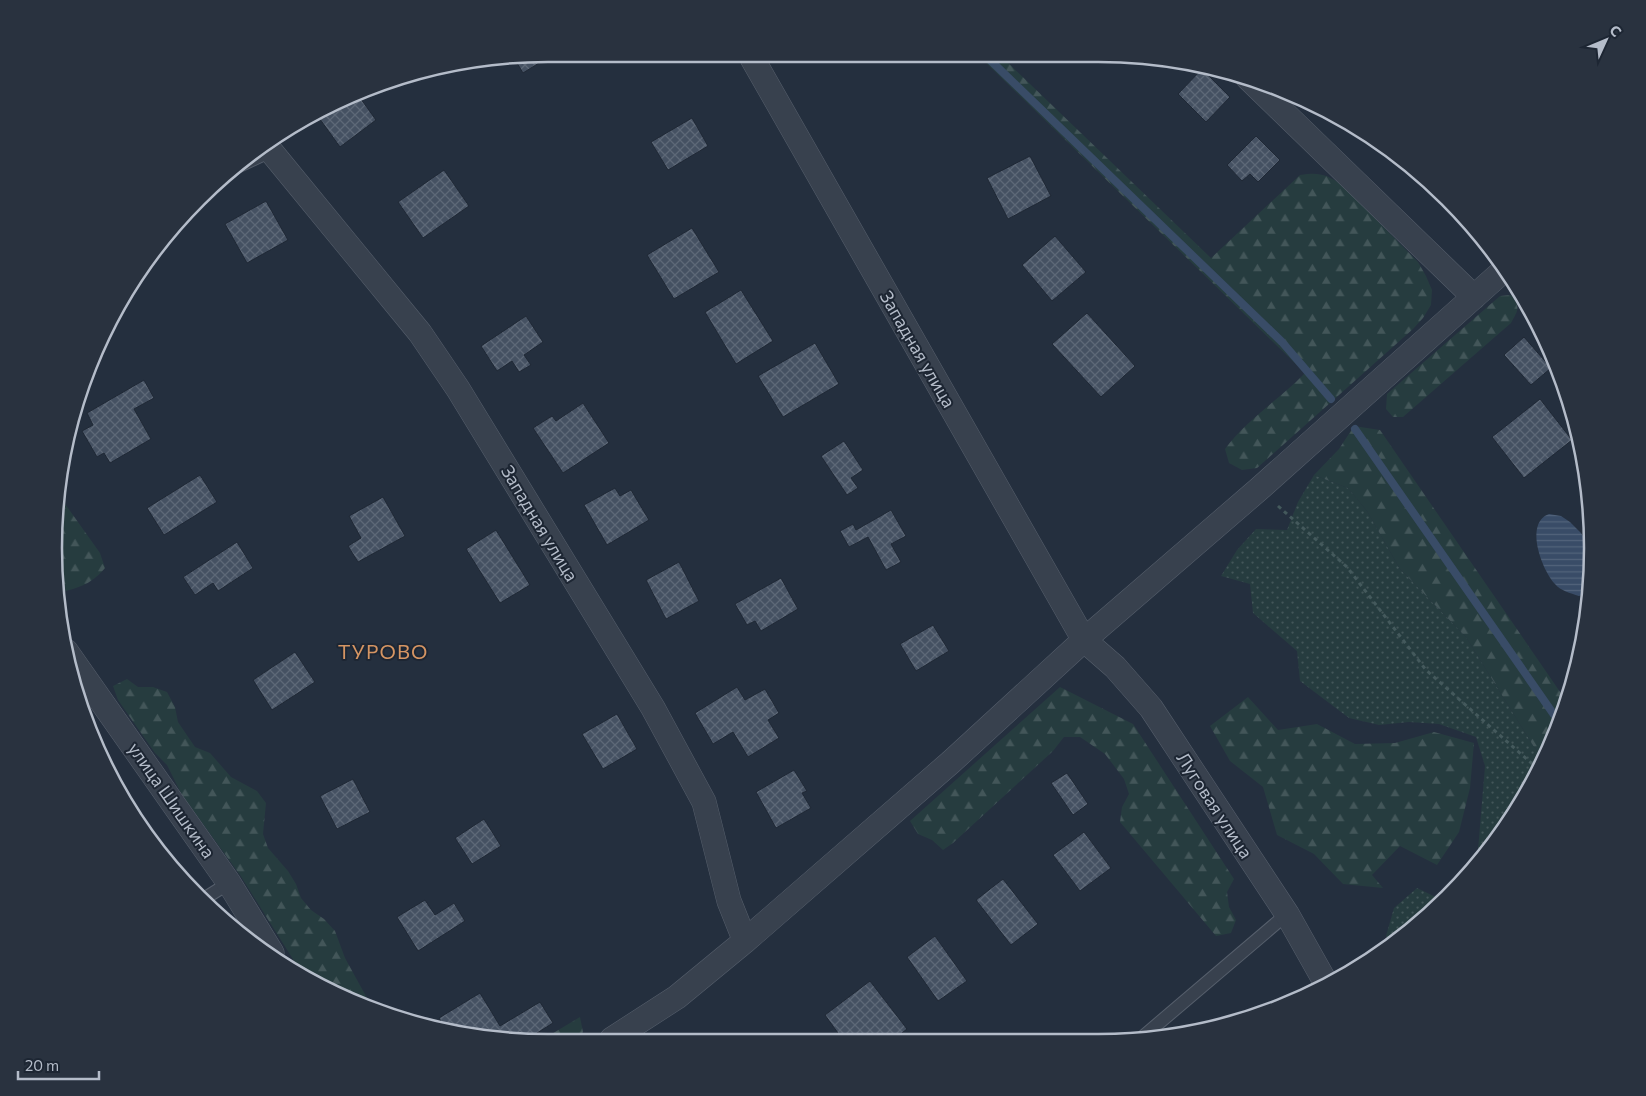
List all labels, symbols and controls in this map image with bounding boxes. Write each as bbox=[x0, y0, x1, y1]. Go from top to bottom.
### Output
north arrow bbox=[1581, 15, 1631, 65]
text: С bbox=[1606, 21, 1625, 40]
street label: Западная улица bbox=[876, 287, 960, 411]
street label: Западная улица bbox=[497, 461, 583, 585]
district label: ТУРОВО bbox=[338, 639, 428, 663]
street label: улица Шишкина bbox=[124, 738, 220, 862]
street label: Луговая улица bbox=[1172, 748, 1258, 862]
scale bar bbox=[18, 1048, 99, 1080]
text: 20 m bbox=[25, 1056, 59, 1074]

